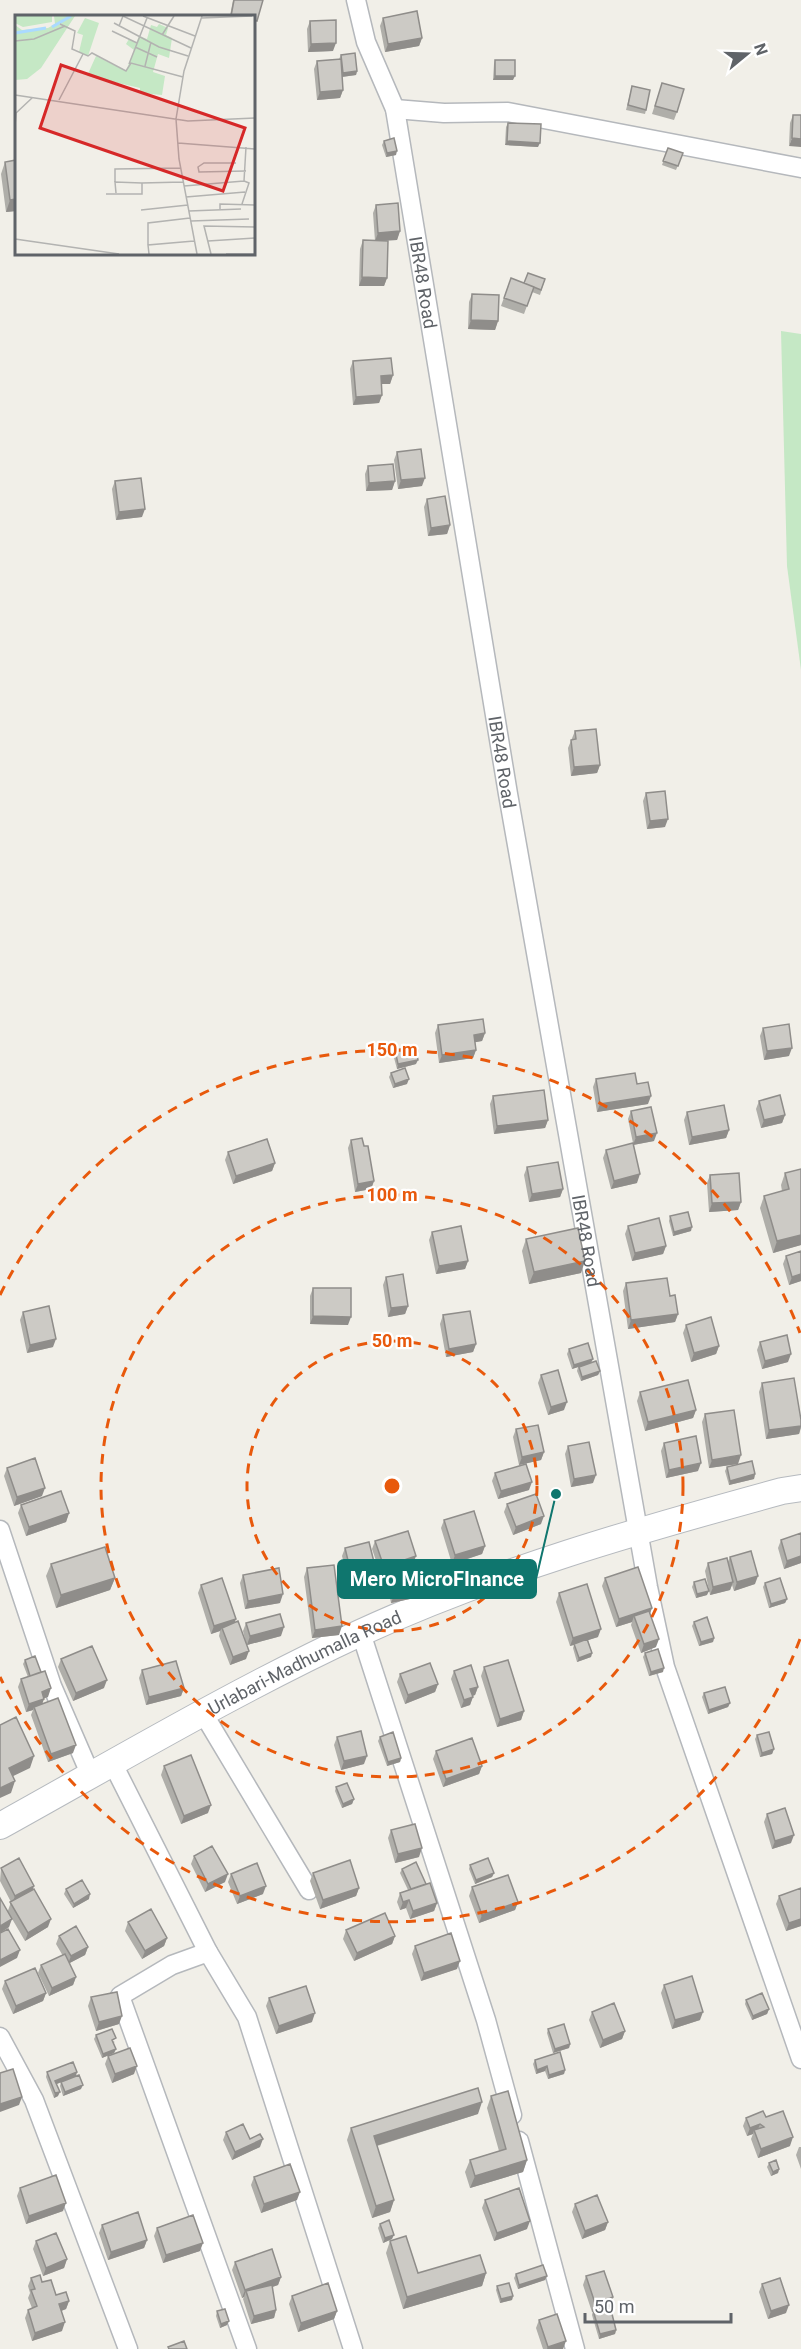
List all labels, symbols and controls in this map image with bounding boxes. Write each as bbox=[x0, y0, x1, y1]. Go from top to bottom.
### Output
inset map bbox=[15, 15, 255, 255]
north arrow bbox=[717, 24, 777, 84]
text: N bbox=[750, 41, 772, 58]
street label: IBR48 Road bbox=[406, 235, 442, 330]
street label: IBR48 Road bbox=[485, 714, 521, 810]
text: 150 m bbox=[366, 1039, 418, 1060]
text: 100 m bbox=[366, 1184, 418, 1205]
street label: IBR48 Road bbox=[568, 1193, 605, 1288]
text: 50 m bbox=[372, 1330, 412, 1351]
centre of rings bbox=[382, 1476, 402, 1496]
callout: Mero MicroFInance bbox=[338, 1560, 536, 1598]
text: Mero MicroFInance bbox=[350, 1567, 524, 1591]
street label: Urlabari-Madhumalla Road bbox=[204, 1606, 404, 1719]
scale bar bbox=[585, 2286, 730, 2324]
text: 50 m bbox=[594, 2296, 634, 2317]

